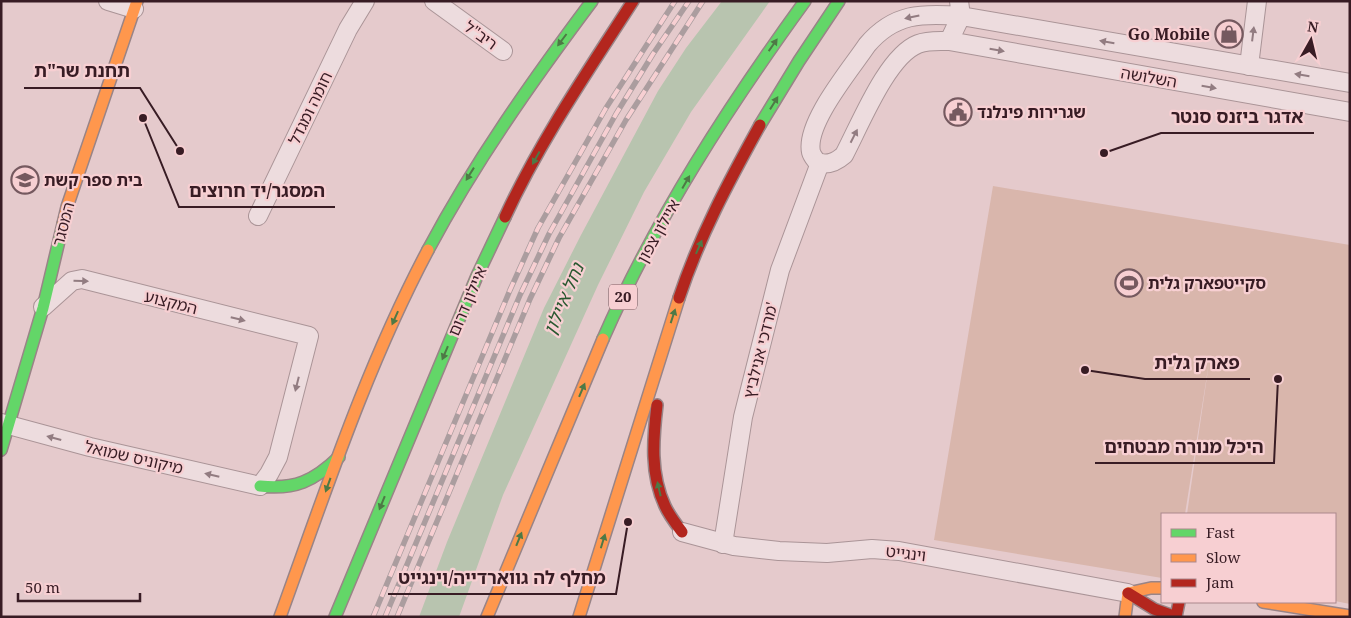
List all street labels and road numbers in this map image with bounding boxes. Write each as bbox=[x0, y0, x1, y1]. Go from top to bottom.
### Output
street label: ריב"ל bbox=[460, 15, 502, 55]
street label: השלושה bbox=[1119, 61, 1179, 93]
street label: חומה ומגדל bbox=[283, 68, 337, 148]
street label: איילון צפון bbox=[631, 195, 685, 267]
street label: המסגר bbox=[47, 199, 79, 249]
street label: איילון דרום bbox=[442, 263, 492, 339]
road number: 20 bbox=[609, 284, 637, 310]
street label: המקצוע bbox=[142, 285, 200, 319]
street label: מרדכי אנילביץ' bbox=[737, 300, 783, 400]
street label: מיקוניס שמואל bbox=[83, 435, 185, 479]
street label: וינגייט bbox=[885, 540, 927, 566]

